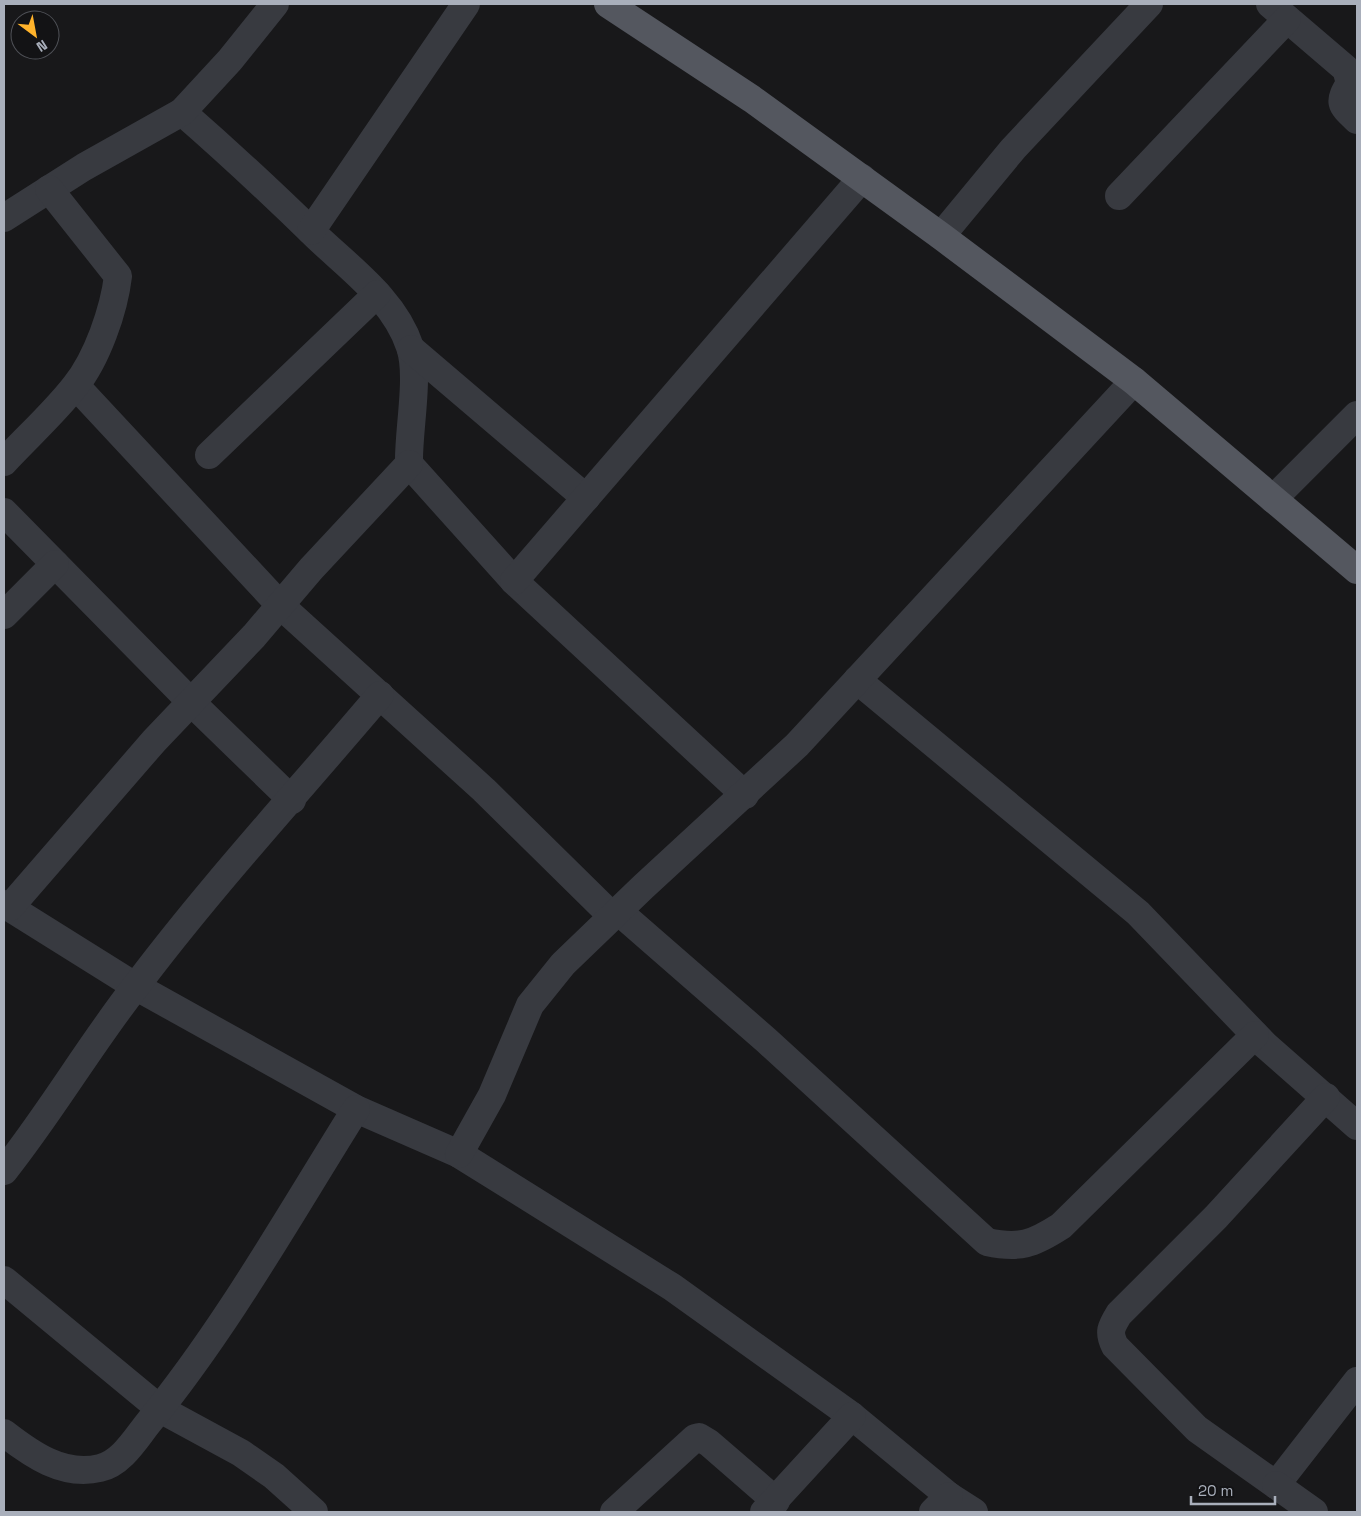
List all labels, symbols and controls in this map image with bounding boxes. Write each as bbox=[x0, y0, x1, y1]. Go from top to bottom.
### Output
north arrow bbox=[10, 10, 60, 60]
text: N bbox=[33, 36, 51, 56]
scale bar bbox=[1191, 1474, 1275, 1506]
text: 20 m bbox=[1198, 1481, 1233, 1500]

